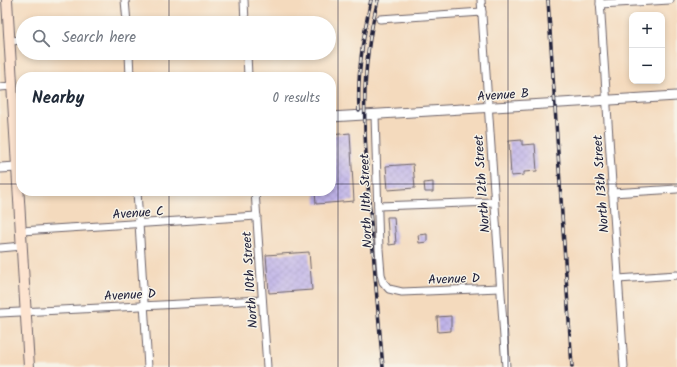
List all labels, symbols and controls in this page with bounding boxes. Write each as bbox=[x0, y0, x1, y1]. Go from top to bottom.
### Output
map controls bbox=[629, 12, 665, 84]
button: + bbox=[629, 12, 665, 48]
search box bbox=[16, 16, 336, 60]
text: Search here bbox=[62, 26, 136, 50]
icon: search bbox=[30, 27, 52, 49]
button: − bbox=[629, 48, 665, 84]
street label: Avenue B bbox=[477, 83, 530, 108]
text: Nearby bbox=[32, 85, 84, 112]
text: 0 results bbox=[273, 88, 320, 109]
street label: North 12th Street bbox=[469, 133, 496, 234]
street label: North 13th Street bbox=[588, 133, 615, 233]
street label: North 11th Street bbox=[354, 152, 379, 249]
street label: Avenue C bbox=[112, 201, 165, 226]
street label: North 10th Street bbox=[237, 230, 264, 329]
street label: Avenue D bbox=[428, 268, 480, 291]
street label: Avenue D bbox=[104, 284, 157, 307]

